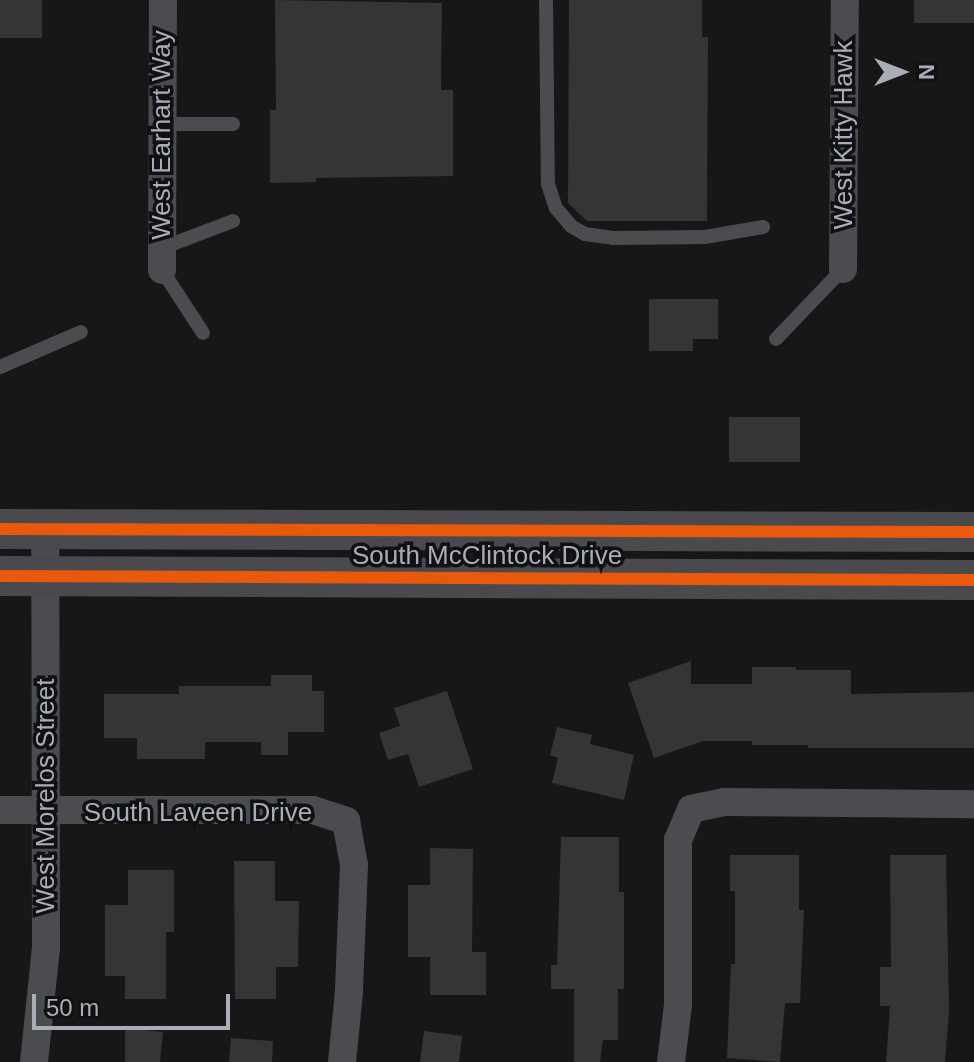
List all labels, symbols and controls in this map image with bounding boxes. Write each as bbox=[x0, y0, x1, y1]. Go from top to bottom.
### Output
street label: West Earhart Way bbox=[146, 30, 178, 240]
north arrow bbox=[862, 32, 942, 112]
street label: West Kitty Hawk bbox=[828, 41, 860, 229]
text: N bbox=[914, 64, 939, 80]
street label: South McClintock Drive bbox=[352, 540, 622, 572]
street label: West Morelos Street bbox=[30, 678, 62, 914]
street label: South Laveen Drive bbox=[84, 797, 312, 829]
scale bar bbox=[36, 978, 234, 1028]
text: 50 m bbox=[46, 994, 99, 1021]

